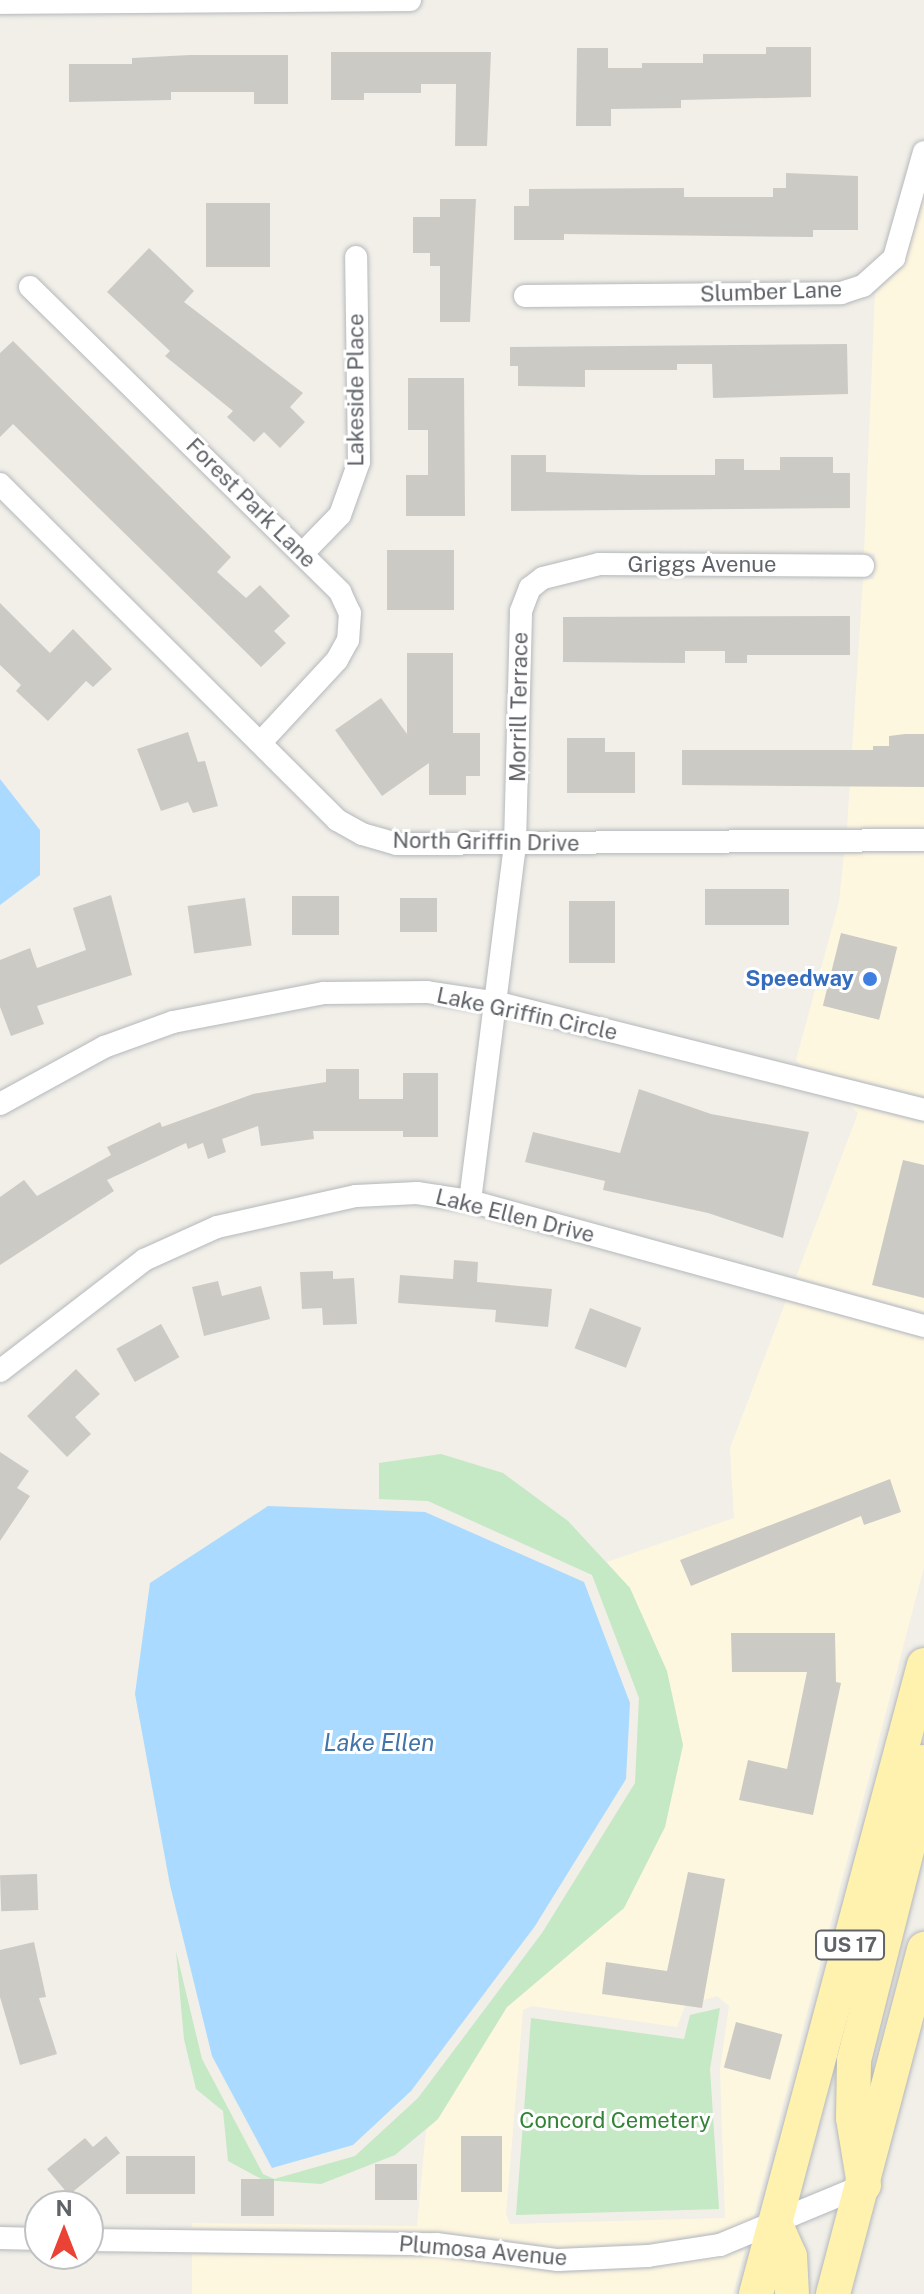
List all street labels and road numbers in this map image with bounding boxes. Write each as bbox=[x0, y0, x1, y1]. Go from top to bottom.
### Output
street label: Slumber Lane bbox=[699, 276, 843, 308]
street label: Lakeside Place bbox=[343, 313, 369, 467]
street label: Forest Park Lane bbox=[181, 433, 321, 573]
street label: Griggs Avenue bbox=[628, 552, 776, 578]
street label: Morrill Terrace bbox=[504, 632, 534, 782]
street label: North Griffin Drive bbox=[392, 827, 580, 857]
street label: Lake Griffin Circle bbox=[434, 982, 620, 1046]
street label: Lake Ellen Drive bbox=[433, 1183, 597, 1249]
road number: US 17 bbox=[814, 1929, 886, 1961]
street label: Plumosa Avenue bbox=[398, 2230, 568, 2272]

